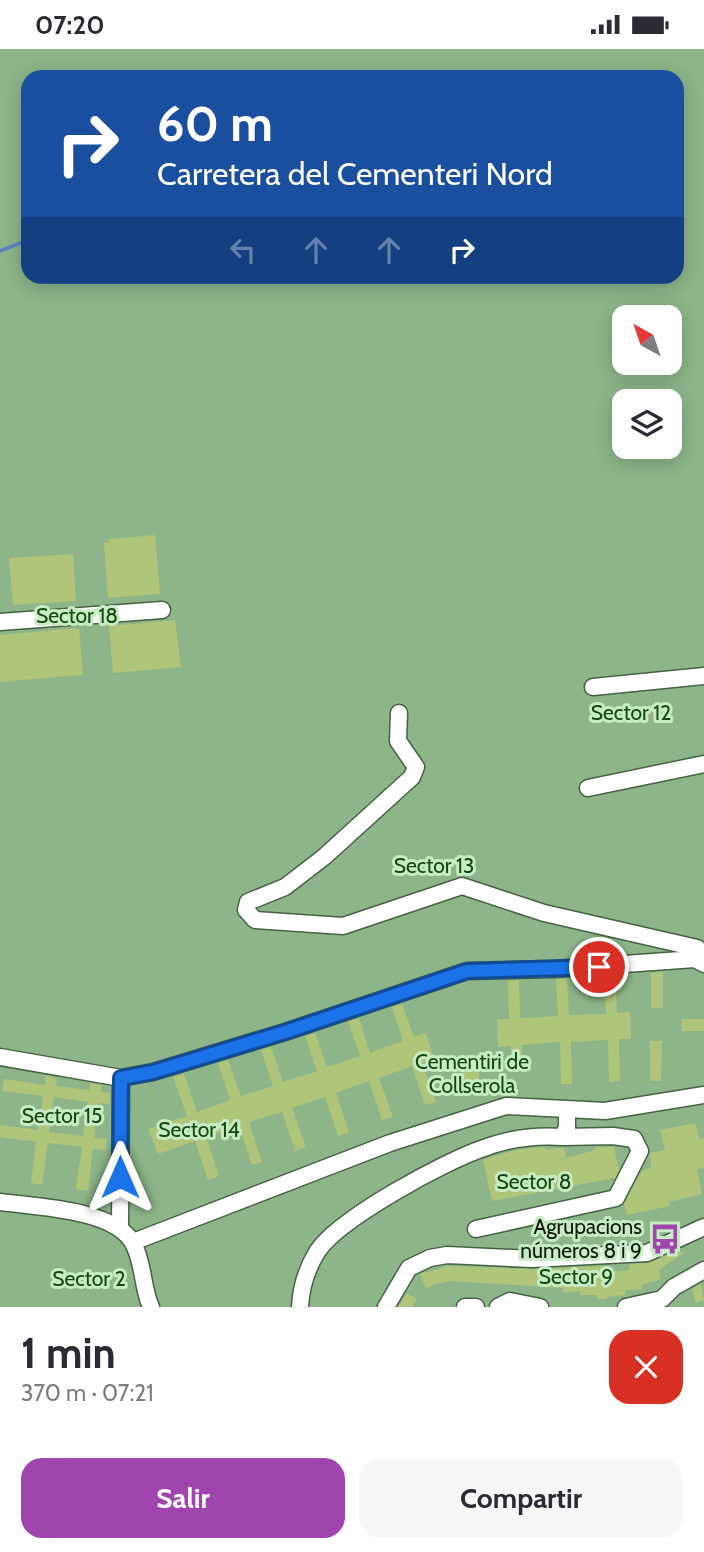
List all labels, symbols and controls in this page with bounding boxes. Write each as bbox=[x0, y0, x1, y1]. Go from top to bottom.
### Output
text: 07:20 bbox=[35, 9, 105, 41]
text: 60 m bbox=[157, 94, 273, 153]
icon: right bbox=[42, 98, 133, 189]
text: Carretera del Cementeri Nord bbox=[157, 154, 553, 193]
icon: left bbox=[224, 231, 262, 269]
icon: ahead bbox=[297, 231, 335, 269]
icon: ahead bbox=[370, 231, 408, 269]
icon: right bbox=[443, 231, 481, 269]
north arrow bbox=[612, 305, 682, 375]
map controls bbox=[612, 305, 682, 459]
button: layers bbox=[612, 389, 682, 459]
park label: Sector 18 bbox=[36, 603, 118, 628]
park label: Sector 12 bbox=[591, 700, 671, 725]
park label: Sector 13 bbox=[394, 853, 474, 878]
pin bbox=[569, 937, 629, 997]
icon: arrive bbox=[580, 948, 618, 986]
park label: Cementiri de Collserola bbox=[415, 1049, 529, 1098]
park label: Sector 15 bbox=[22, 1103, 102, 1128]
park label: Sector 14 bbox=[158, 1117, 240, 1142]
position arrow bbox=[83, 1140, 157, 1214]
park label: Sector 8 bbox=[496, 1169, 572, 1194]
place label: Agrupacions números 8 i 9 bbox=[520, 1214, 642, 1263]
bus stop icon: Agrupacions números 8 i 9 bbox=[648, 1222, 682, 1256]
park label: Sector 9 bbox=[539, 1264, 613, 1289]
park label: Sector 2 bbox=[52, 1266, 126, 1291]
text: 1 min bbox=[21, 1327, 116, 1379]
button: close bbox=[609, 1330, 683, 1404]
text: 370 m · 07:21 bbox=[21, 1379, 154, 1407]
button: Salir bbox=[21, 1458, 345, 1538]
button: Compartir bbox=[359, 1458, 683, 1538]

